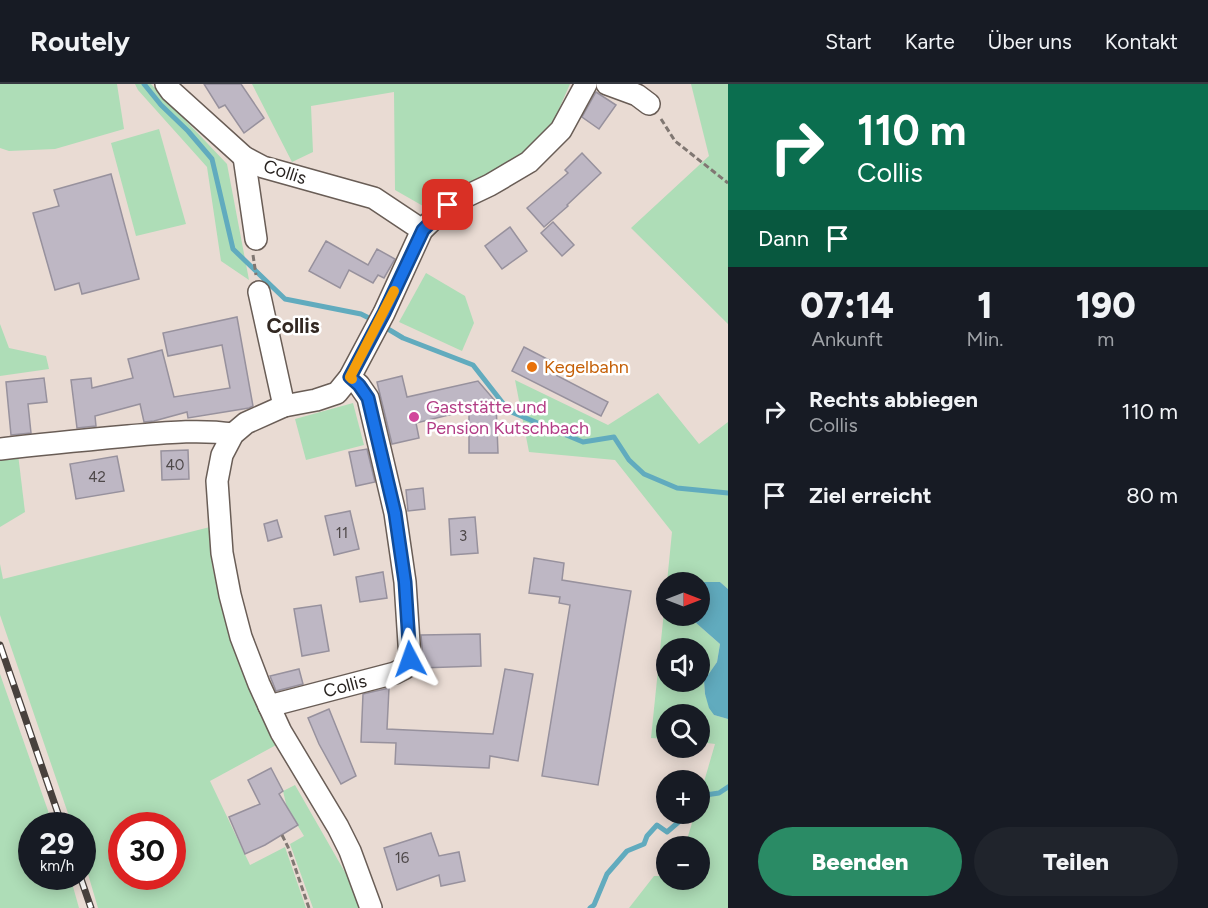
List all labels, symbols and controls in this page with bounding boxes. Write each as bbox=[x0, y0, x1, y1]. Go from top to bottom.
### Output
text: Routely bbox=[30, 24, 130, 58]
text: Start bbox=[825, 29, 872, 54]
text: Karte bbox=[905, 29, 955, 54]
text: Über uns bbox=[988, 29, 1072, 54]
text: Kontakt bbox=[1105, 29, 1178, 54]
text: 110 m bbox=[857, 105, 966, 156]
icon: right bbox=[758, 108, 836, 186]
street label: Collis bbox=[261, 155, 309, 189]
text: Collis bbox=[857, 156, 923, 189]
pin bbox=[422, 179, 473, 230]
icon: arrive bbox=[431, 188, 464, 221]
icon: arrive bbox=[821, 222, 854, 255]
text: Dann bbox=[758, 225, 809, 252]
text: 07:14 bbox=[800, 284, 894, 327]
text: 1 bbox=[977, 284, 993, 327]
text: 190 bbox=[1076, 284, 1136, 327]
district label: Collis bbox=[266, 313, 320, 338]
text: Ankunft bbox=[811, 327, 883, 351]
text: Min. bbox=[966, 327, 1003, 351]
text: m bbox=[1097, 327, 1114, 351]
place label: Kegelbahn bbox=[544, 356, 629, 378]
marker: Kegelbahn bbox=[525, 360, 539, 374]
text: Rechts abbiegen bbox=[809, 386, 978, 413]
icon: right bbox=[758, 395, 791, 428]
place label: Gaststätte und Pension Kutschbach bbox=[426, 396, 589, 439]
text: 110 m bbox=[1122, 398, 1178, 425]
marker: Gaststätte und Pension Kutschbach bbox=[407, 410, 421, 424]
text: Collis bbox=[809, 413, 858, 437]
house number: 40 bbox=[166, 456, 184, 474]
house number: 42 bbox=[88, 468, 106, 486]
icon: arrive bbox=[758, 479, 791, 512]
text: Ziel erreicht bbox=[809, 482, 932, 509]
text: 80 m bbox=[1126, 482, 1178, 509]
house number: 11 bbox=[336, 524, 348, 542]
house number: 3 bbox=[459, 527, 467, 545]
north arrow bbox=[656, 572, 710, 626]
map controls bbox=[656, 572, 710, 890]
position arrow bbox=[378, 627, 442, 691]
button: sound bbox=[656, 638, 710, 692]
street label: Collis bbox=[321, 670, 369, 702]
button: search bbox=[656, 704, 710, 758]
button: + bbox=[656, 770, 710, 824]
speed limit sign: 30 bbox=[108, 812, 186, 890]
text: 29 bbox=[40, 825, 74, 862]
button: Beenden bbox=[758, 827, 962, 896]
button: Teilen bbox=[974, 827, 1178, 896]
button: − bbox=[656, 836, 710, 890]
house number: 16 bbox=[395, 849, 410, 867]
text: km/h bbox=[40, 857, 74, 875]

